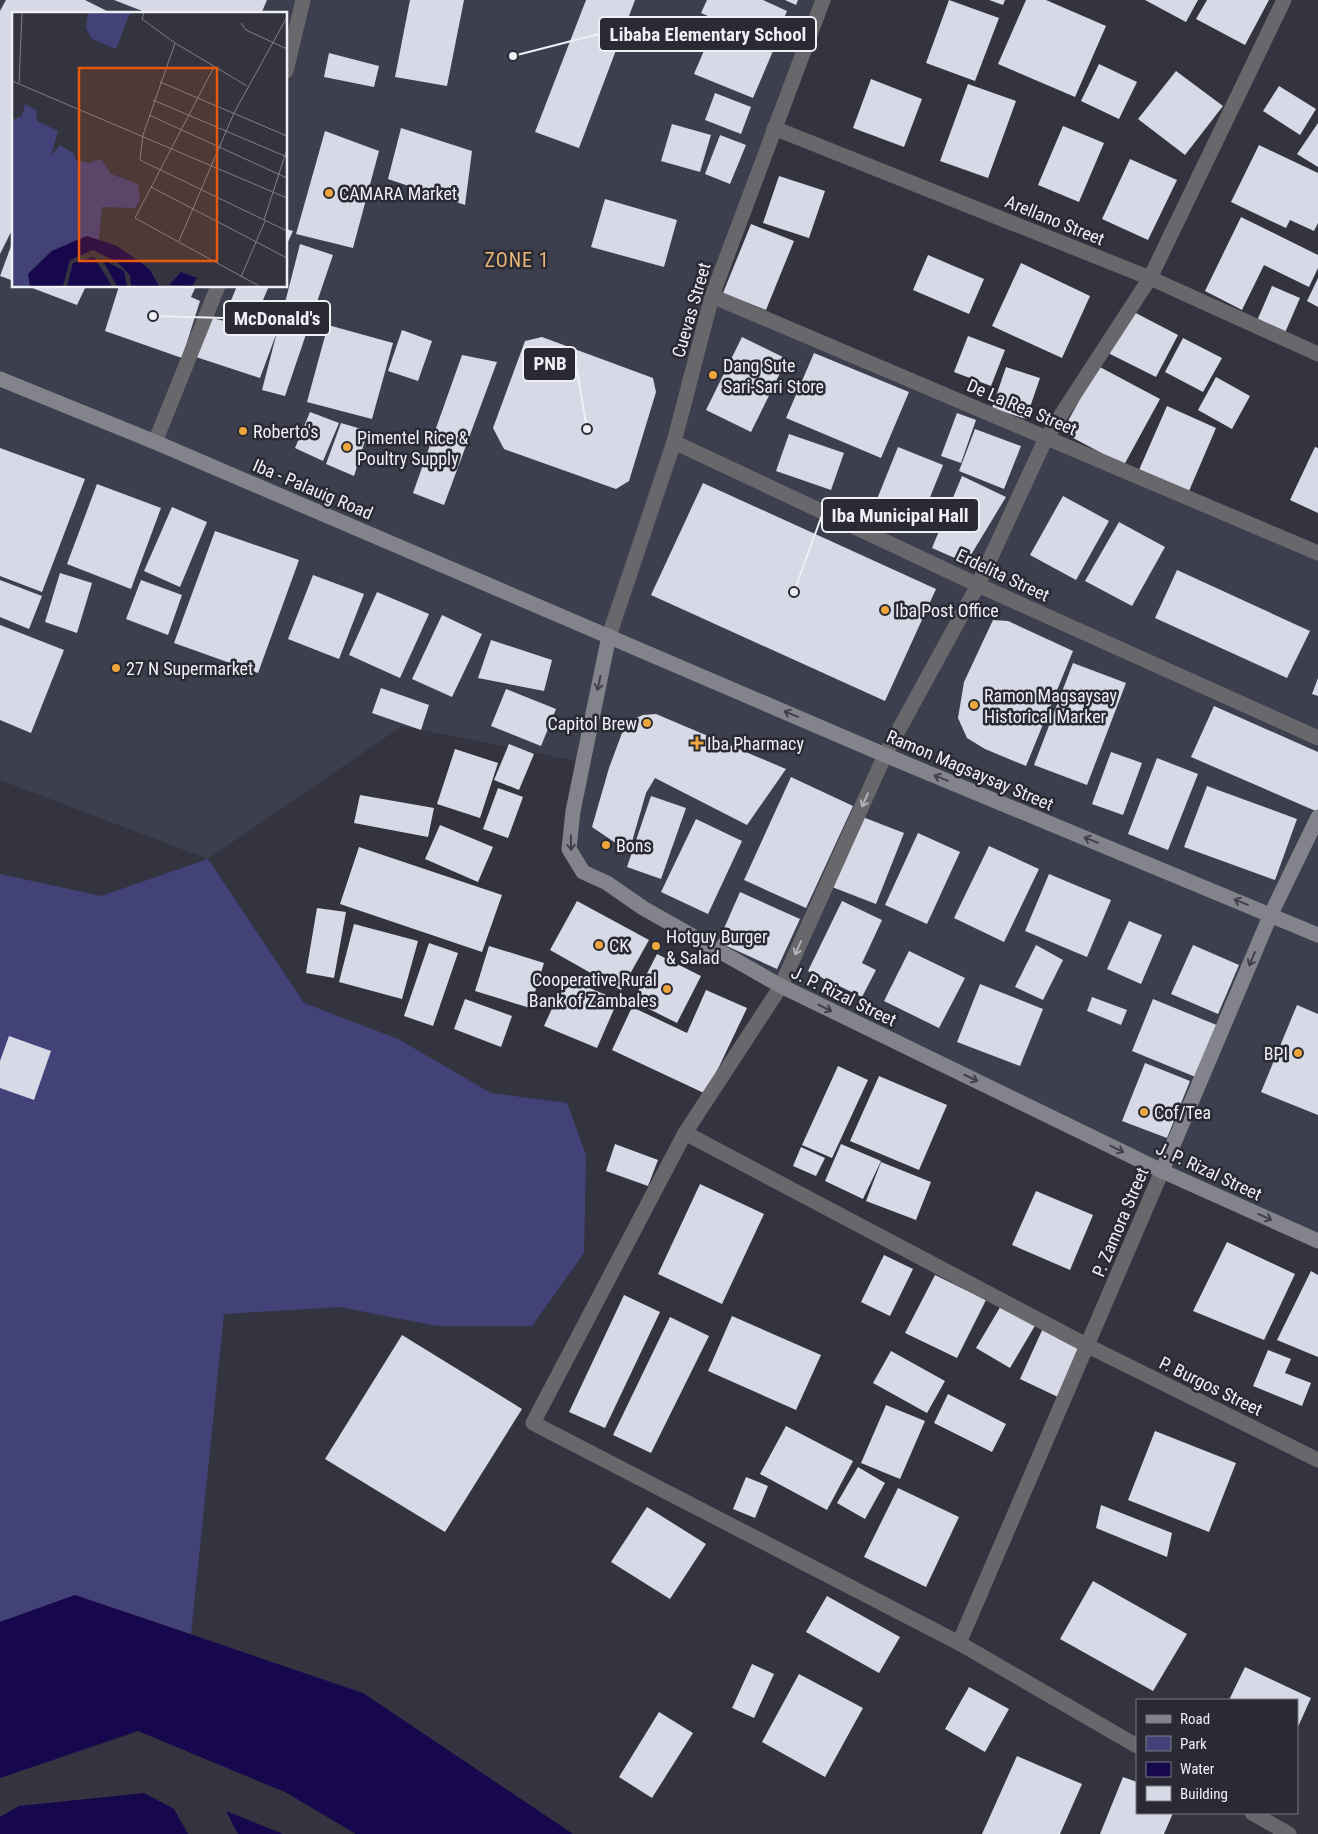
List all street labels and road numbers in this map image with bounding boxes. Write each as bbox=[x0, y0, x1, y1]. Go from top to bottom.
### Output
street label: Arellano Street bbox=[1002, 191, 1108, 249]
street label: Cuevas Street bbox=[667, 260, 715, 360]
street label: De La Rea Street bbox=[964, 374, 1080, 440]
street label: Iba - Palauig Road bbox=[250, 454, 376, 524]
street label: Erdelita Street bbox=[953, 544, 1053, 606]
street label: Ramon Magsaysay Street bbox=[883, 725, 1057, 815]
street label: J. P. Rizal Street bbox=[788, 962, 900, 1030]
street label: J. P. Rizal Street bbox=[1153, 1137, 1265, 1205]
street label: P. Zamora Street bbox=[1088, 1164, 1152, 1280]
street label: P. Burgos Street bbox=[1156, 1352, 1266, 1420]

